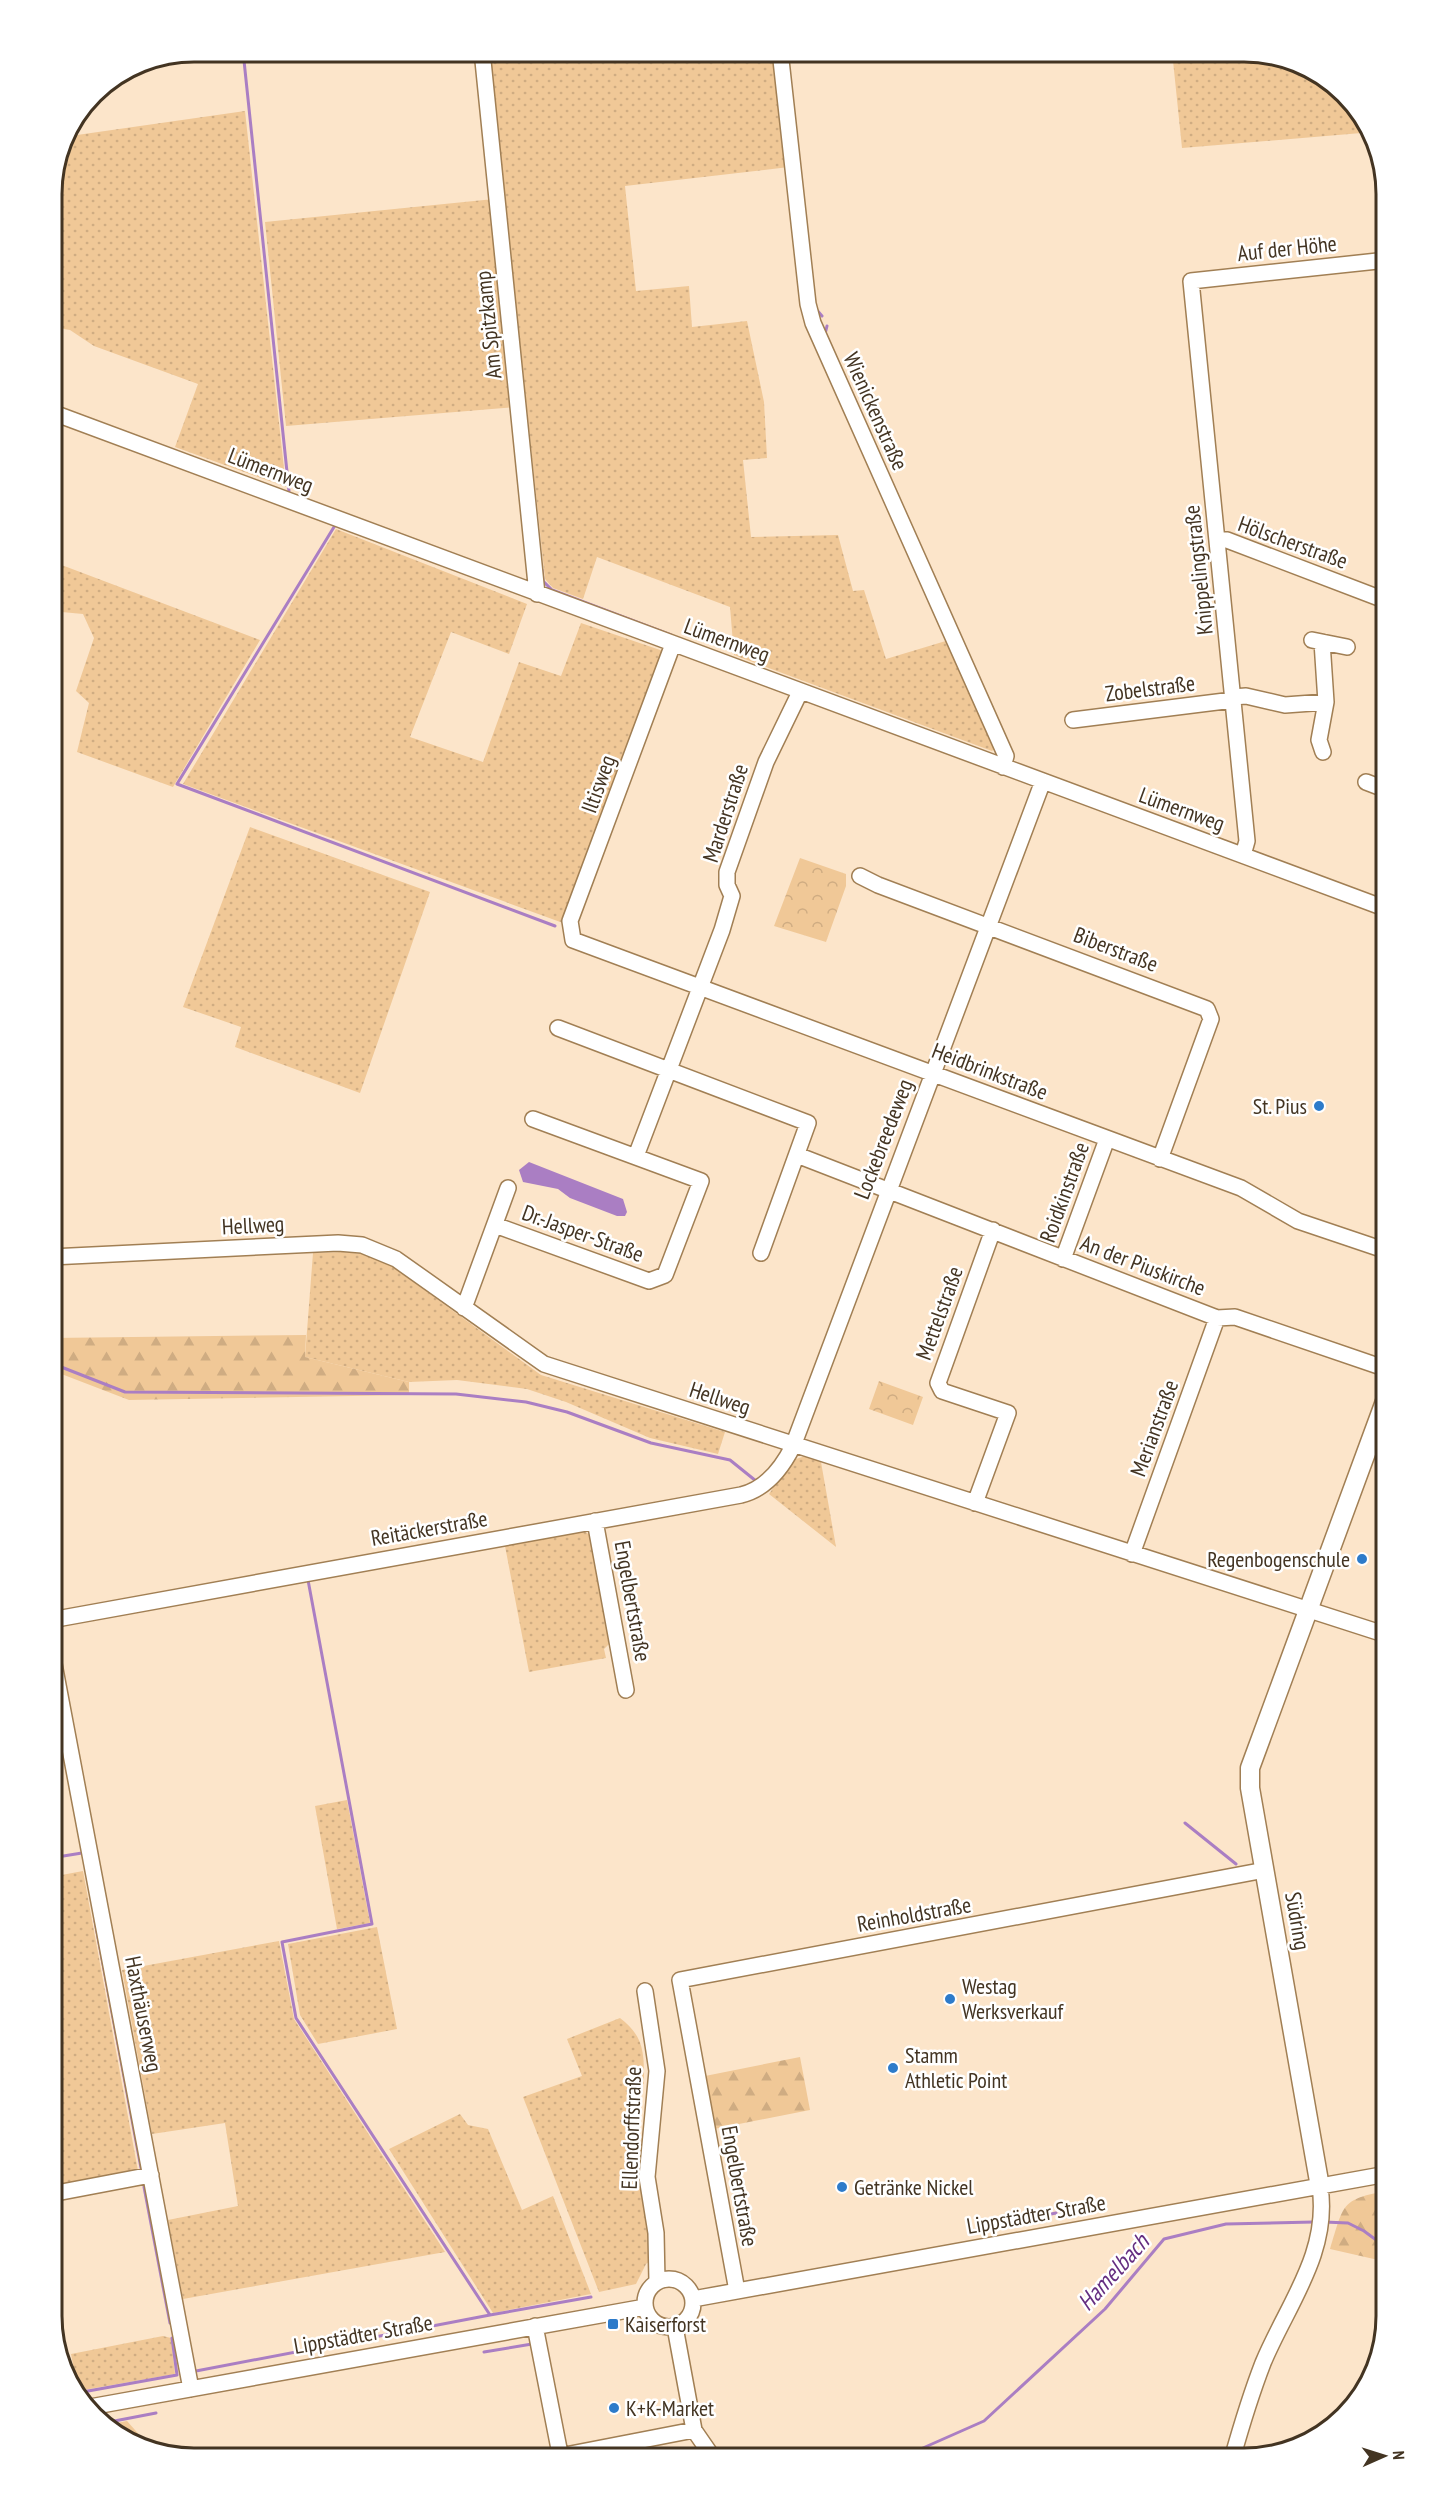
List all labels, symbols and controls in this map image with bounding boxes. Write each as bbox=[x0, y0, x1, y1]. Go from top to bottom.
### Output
street label: Auf der Höhe bbox=[1236, 229, 1338, 267]
street label: Am Spitzkamp bbox=[468, 270, 508, 380]
street label: Wienickenstraße bbox=[838, 348, 914, 474]
street label: Lümernweg bbox=[224, 441, 318, 499]
street label: Knippelingstraße bbox=[1177, 504, 1219, 636]
street label: Hölscherstraße bbox=[1234, 509, 1352, 575]
street label: Lümernweg bbox=[680, 612, 774, 668]
street label: Zobelstraße bbox=[1104, 669, 1196, 707]
street label: Iltisweg bbox=[575, 751, 621, 817]
street label: Marderstraße bbox=[696, 760, 754, 866]
street label: Lümernweg bbox=[1135, 781, 1229, 837]
street label: Biberstraße bbox=[1070, 920, 1162, 978]
street label: Heidbrinkstraße bbox=[928, 1036, 1052, 1106]
street label: Lockebreedeweg bbox=[847, 1075, 919, 1203]
place label: St. Pius bbox=[1253, 1092, 1307, 1120]
marker: St. Pius bbox=[1312, 1099, 1326, 1113]
street label: Roidkinstraße bbox=[1033, 1138, 1095, 1246]
street label: Dr.-Jasper-Straße bbox=[518, 1198, 648, 1268]
street label: Hellweg bbox=[221, 1209, 285, 1241]
street label: An der Piuskirche bbox=[1077, 1228, 1209, 1302]
street label: Mettelstraße bbox=[909, 1262, 969, 1364]
street label: Hellweg bbox=[686, 1375, 754, 1421]
street label: Merianstraße bbox=[1124, 1376, 1184, 1480]
street label: Reitäckerstraße bbox=[369, 1504, 489, 1552]
street label: Engelbertstraße bbox=[609, 1538, 657, 1664]
place label: Regenbogenschule bbox=[1207, 1545, 1350, 1573]
marker: Regenbogenschule bbox=[1355, 1552, 1369, 1566]
street label: Reinholdstraße bbox=[855, 1890, 973, 1938]
street label: Südring bbox=[1279, 1890, 1317, 1952]
street label: Haxthäuserweg bbox=[119, 1954, 169, 2074]
place label: Westag Werksverkauf bbox=[962, 1972, 1065, 2025]
marker: Westag Werksverkauf bbox=[943, 1992, 957, 2006]
place label: Stamm Athletic Point bbox=[905, 2041, 1007, 2094]
marker: Stamm Athletic Point bbox=[886, 2061, 900, 2075]
street label: Ellendorffstraße bbox=[615, 2066, 647, 2190]
street label: Engelbertstraße bbox=[716, 2123, 764, 2249]
place label: Getränke Nickel bbox=[854, 2173, 974, 2201]
marker: Getränke Nickel bbox=[835, 2180, 849, 2194]
street label: Lippstädter Straße bbox=[964, 2188, 1108, 2240]
water label: Hamelbach bbox=[1070, 2226, 1156, 2317]
street label: Lippstädter Straße bbox=[291, 2308, 435, 2360]
place label: Kaiserforst bbox=[625, 2310, 706, 2338]
marker: Kaiserforst bbox=[606, 2317, 620, 2331]
place label: K+K-Market bbox=[626, 2394, 714, 2422]
marker: K+K-Market bbox=[607, 2401, 621, 2415]
north arrow bbox=[1354, 2426, 1414, 2486]
text: N bbox=[1389, 2450, 1409, 2460]

